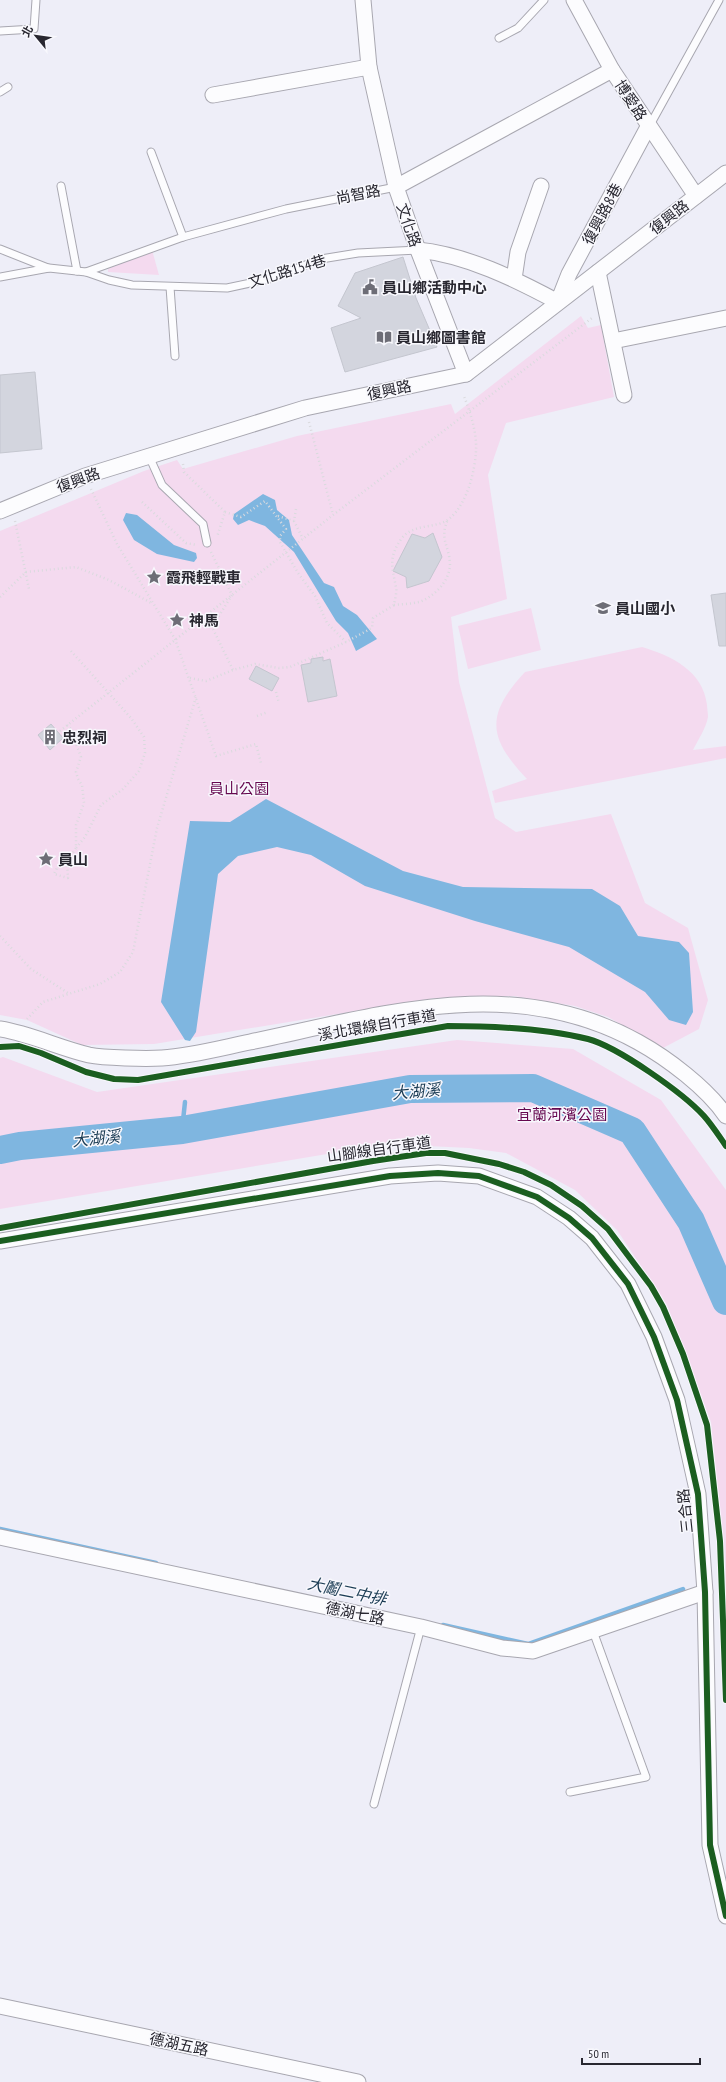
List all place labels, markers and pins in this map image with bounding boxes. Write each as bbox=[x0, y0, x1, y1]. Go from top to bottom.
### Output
public building icon: 員山鄉活動中心 bbox=[361, 278, 379, 296]
place label: 員山鄉活動中心 bbox=[382, 278, 487, 297]
library icon: 員山鄉圖書館 bbox=[375, 328, 393, 346]
place label: 員山鄉圖書館 bbox=[396, 328, 486, 347]
place icon: 霞飛輕戰車 bbox=[145, 568, 163, 586]
place label: 霞飛輕戰車 bbox=[166, 568, 241, 587]
school or university icon: 員山國小 bbox=[594, 599, 612, 617]
place label: 員山國小 bbox=[615, 599, 676, 618]
place icon: 神馬 bbox=[168, 611, 186, 629]
place label: 神馬 bbox=[189, 611, 219, 630]
building icon: 忠烈祠 bbox=[41, 728, 59, 746]
place label: 忠烈祠 bbox=[62, 728, 107, 747]
place icon: 員山 bbox=[37, 850, 55, 868]
place label: 員山 bbox=[58, 850, 88, 869]

